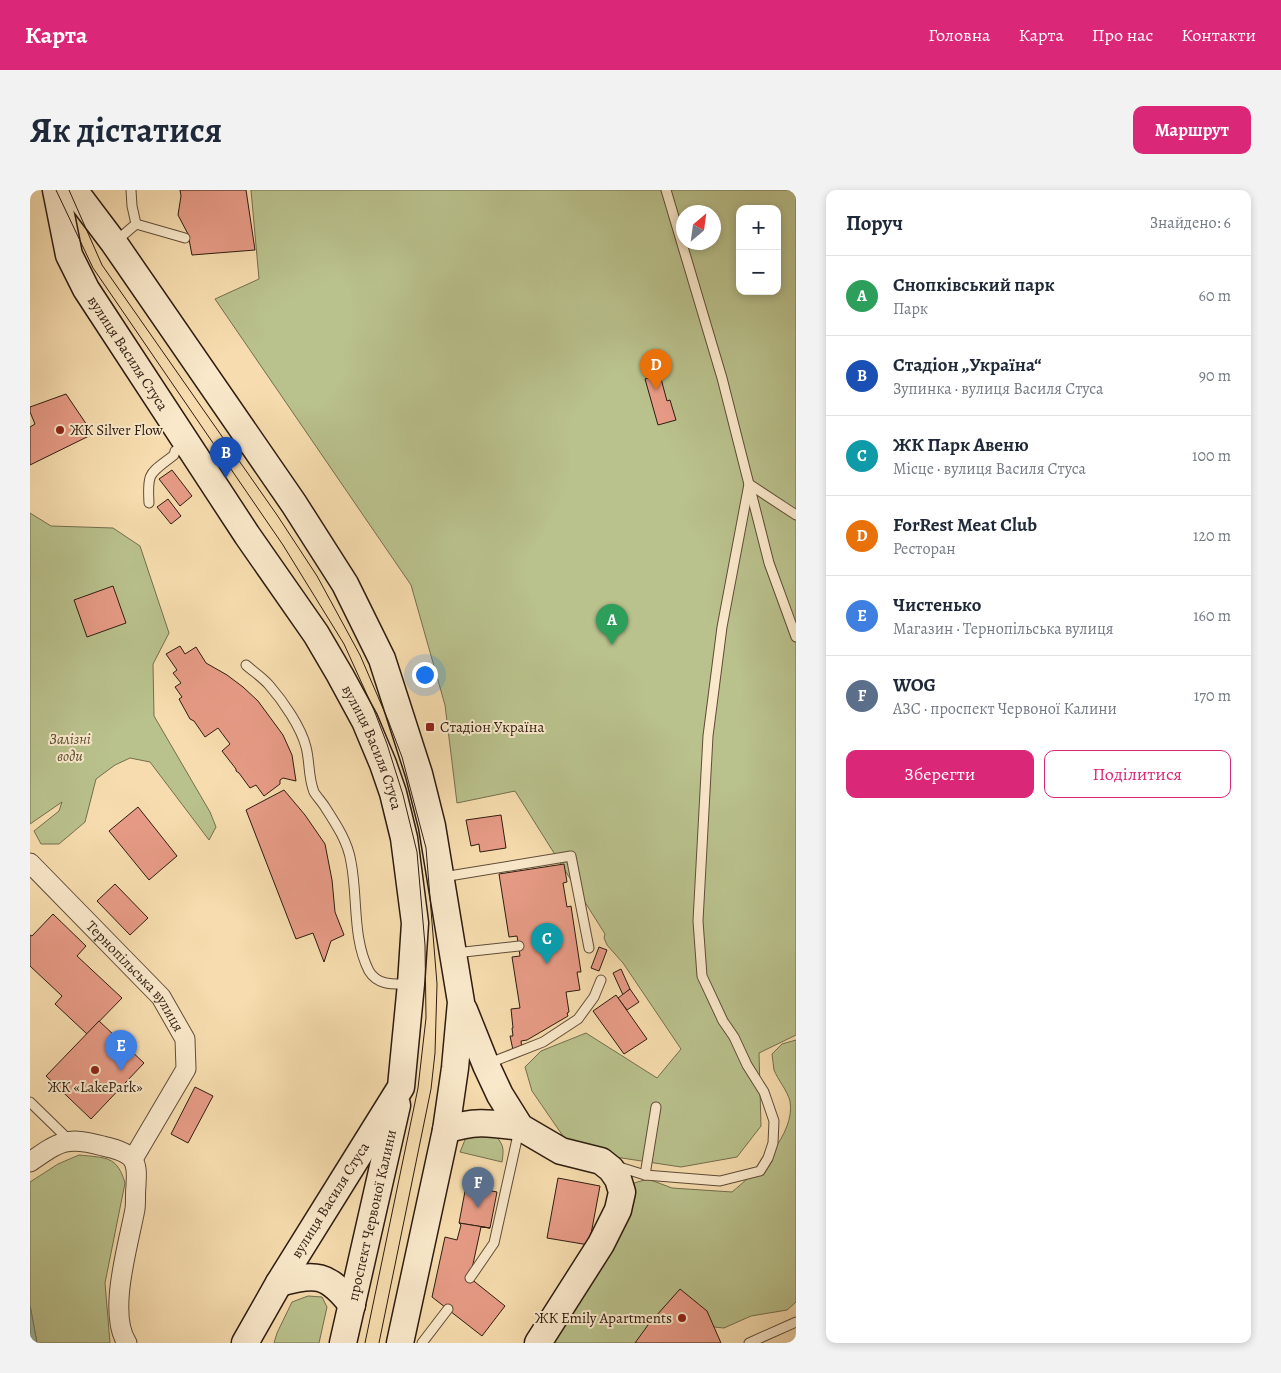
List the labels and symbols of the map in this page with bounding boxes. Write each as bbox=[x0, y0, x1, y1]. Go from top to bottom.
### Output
north arrow bbox=[676, 205, 721, 250]
street label: вулиця Василя Стуса bbox=[83, 292, 173, 415]
pin: D bbox=[640, 349, 672, 390]
place label: ЖК Silver Flow bbox=[70, 420, 163, 440]
marker: ЖК Silver Flow bbox=[54, 424, 66, 436]
pin: B bbox=[210, 437, 242, 478]
pin: A bbox=[596, 604, 628, 645]
your location bbox=[412, 662, 438, 688]
street label: вулиця Василя Стуса bbox=[337, 681, 407, 812]
place label: Стадіон Україна bbox=[440, 717, 544, 737]
marker: Стадіон Україна bbox=[424, 721, 436, 733]
park label: Залізні води bbox=[49, 729, 91, 766]
street label: Тернопільська вулиця bbox=[82, 916, 189, 1035]
pin: C bbox=[531, 923, 563, 964]
pin: E bbox=[105, 1030, 137, 1071]
marker: ЖК «LakePark» bbox=[89, 1064, 101, 1076]
place label: ЖК «LakePark» bbox=[47, 1077, 143, 1097]
street label: проспект Червоної Калини bbox=[343, 1127, 401, 1303]
street label: вулиця Василя Стуса bbox=[286, 1138, 374, 1262]
pin: F bbox=[462, 1167, 494, 1208]
place label: ЖК Emily Apartments bbox=[535, 1308, 672, 1328]
marker: ЖК Emily Apartments bbox=[676, 1312, 688, 1324]

